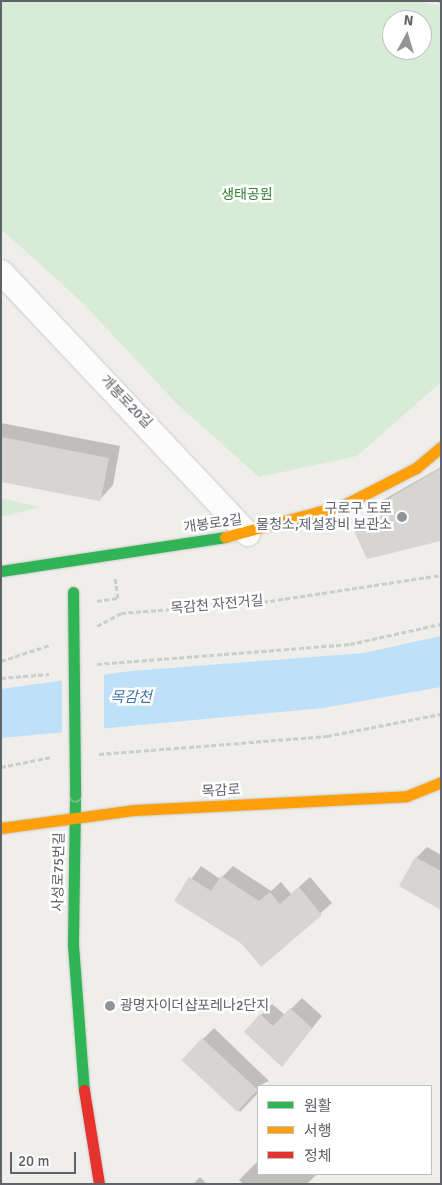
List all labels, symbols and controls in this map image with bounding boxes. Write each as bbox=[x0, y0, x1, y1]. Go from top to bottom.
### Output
north arrow bbox=[382, 10, 432, 60]
text: N bbox=[403, 12, 414, 30]
park label: 생태공원 bbox=[221, 187, 273, 203]
street label: 개봉로20길 bbox=[97, 372, 155, 432]
place label: 구로구 도로 물청소,제설장비 보관소 bbox=[256, 501, 392, 534]
marker: 구로구 도로 물청소,제설장비 보관소 bbox=[396, 511, 408, 523]
street label: 개봉로2길 bbox=[183, 512, 243, 536]
street label: 목감천 자전거길 bbox=[170, 593, 264, 617]
water label: 목감천 bbox=[110, 689, 152, 707]
street label: 목감로 bbox=[201, 782, 241, 800]
street label: 사성로75번길 bbox=[50, 832, 68, 912]
place label: 광명자이더샵포레나2단지 bbox=[120, 998, 269, 1014]
marker: 광명자이더샵포레나2단지 bbox=[104, 1000, 116, 1012]
legend bbox=[257, 1085, 432, 1175]
text: 원활 bbox=[304, 1097, 332, 1115]
text: 서행 bbox=[304, 1122, 332, 1140]
scale bar bbox=[12, 1142, 79, 1174]
text: 정체 bbox=[304, 1147, 332, 1165]
text: 20 m bbox=[18, 1152, 49, 1170]

